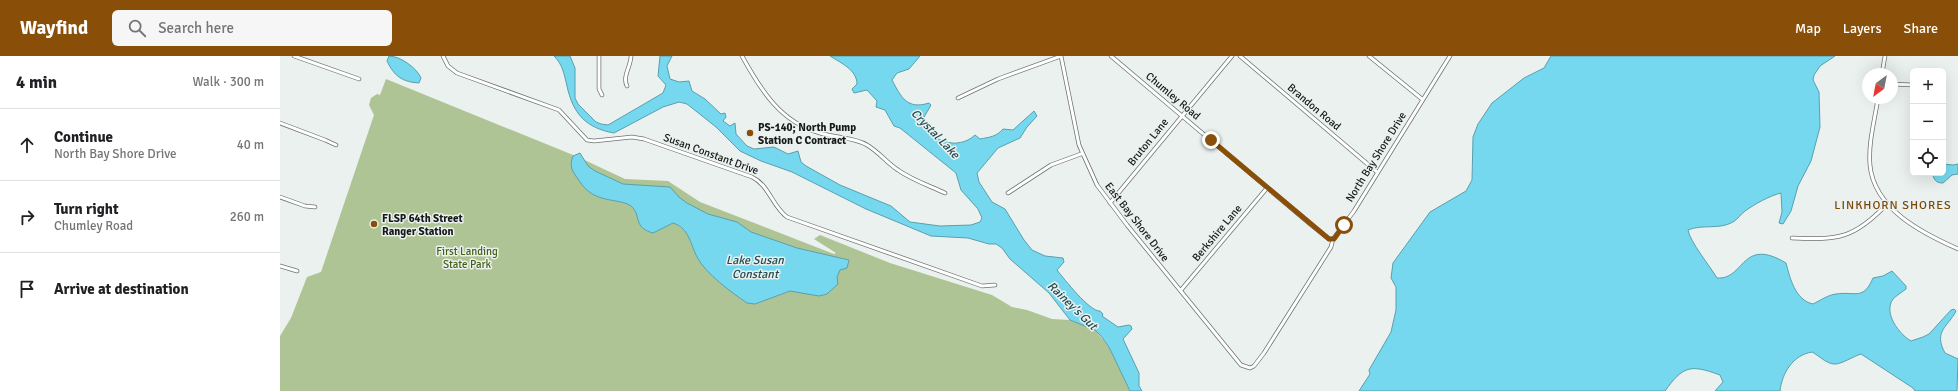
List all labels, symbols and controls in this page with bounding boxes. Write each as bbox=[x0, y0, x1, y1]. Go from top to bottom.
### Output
search box bbox=[112, 10, 392, 46]
text: Wayfind bbox=[20, 16, 88, 40]
icon: search bbox=[126, 17, 148, 39]
text: Search here bbox=[158, 19, 234, 37]
text: Map bbox=[1795, 20, 1821, 37]
text: Layers bbox=[1843, 20, 1882, 37]
text: Share bbox=[1904, 20, 1938, 37]
north arrow bbox=[1862, 68, 1898, 104]
map controls bbox=[1910, 68, 1946, 176]
button: + bbox=[1910, 68, 1946, 104]
street label: Chumley Road bbox=[1143, 69, 1203, 123]
text: 4 min bbox=[16, 72, 57, 93]
text: Walk · 300 m bbox=[193, 74, 264, 90]
street label: Brandon Road bbox=[1285, 81, 1343, 133]
button: − bbox=[1910, 104, 1946, 140]
water label: Crystal Lake bbox=[908, 106, 963, 163]
street label: North Bay Shore Drive bbox=[1343, 110, 1409, 204]
street label: Bruton Lane bbox=[1125, 116, 1171, 168]
place label: PS-140; North Pump Station C Contract bbox=[758, 121, 856, 147]
text: Continue bbox=[54, 128, 113, 146]
marker: PS-140; North Pump Station C Contract bbox=[745, 128, 755, 138]
street label: Susan Constant Drive bbox=[662, 131, 760, 177]
route end bbox=[1202, 131, 1220, 149]
icon: ahead bbox=[16, 134, 38, 156]
text: 40 m bbox=[237, 137, 264, 153]
button: locate bbox=[1910, 140, 1946, 176]
text: North Bay Shore Drive bbox=[54, 146, 176, 162]
street label: East Bay Shore Drive bbox=[1102, 180, 1172, 264]
district label: LINKHORN SHORES bbox=[1834, 198, 1952, 213]
text: Turn right bbox=[54, 200, 119, 218]
street label: Berkshire Lane bbox=[1190, 202, 1244, 264]
icon: right bbox=[16, 206, 38, 228]
text: 260 m bbox=[230, 209, 264, 225]
place label: FLSP 64th Street Ranger Station bbox=[382, 212, 463, 238]
route start bbox=[1335, 216, 1353, 234]
text: Chumley Road bbox=[54, 218, 133, 234]
marker: FLSP 64th Street Ranger Station bbox=[369, 219, 379, 229]
park label: First Landing State Park bbox=[436, 245, 498, 271]
water label: Lake Susan Constant bbox=[726, 253, 784, 282]
icon: arrive bbox=[16, 278, 38, 300]
water label: Rainey's Gut bbox=[1044, 279, 1101, 335]
text: Arrive at destination bbox=[54, 280, 189, 298]

